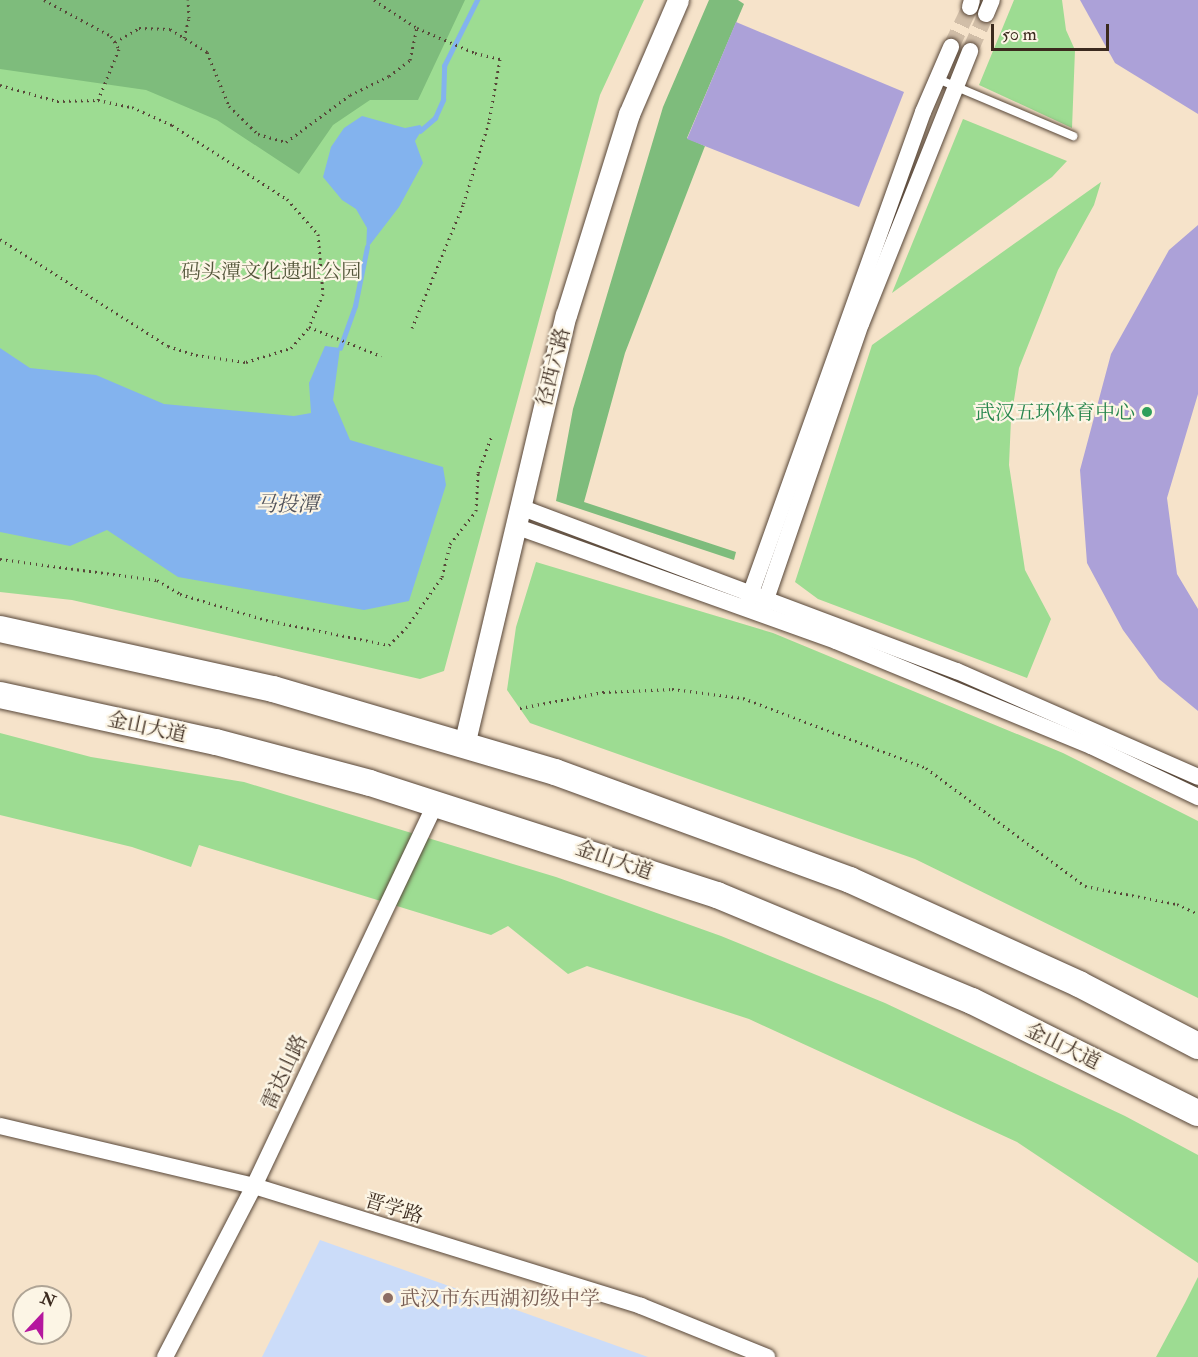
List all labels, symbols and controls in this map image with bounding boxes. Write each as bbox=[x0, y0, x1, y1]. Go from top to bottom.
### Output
scale bar bbox=[994, 12, 1112, 50]
text: 50 m bbox=[1002, 23, 1037, 46]
park label: 码头潭文化遗址公园 bbox=[181, 259, 361, 283]
street label: 径西六路 bbox=[532, 325, 574, 409]
place label: 武汉五环体育中心 bbox=[975, 400, 1135, 424]
marker: 武汉五环体育中心 bbox=[1140, 405, 1154, 419]
water label: 马投潭 bbox=[256, 492, 318, 518]
street label: 金山大道 bbox=[105, 707, 189, 747]
street label: 金山大道 bbox=[572, 836, 656, 884]
street label: 金山大道 bbox=[1022, 1018, 1104, 1074]
street label: 雷达山路 bbox=[256, 1031, 312, 1113]
street label: 晋学路 bbox=[362, 1188, 426, 1228]
north arrow bbox=[12, 1285, 72, 1345]
place label: 武汉市东西湖初级中学 bbox=[400, 1286, 600, 1310]
text: N bbox=[38, 1288, 58, 1312]
marker: 武汉市东西湖初级中学 bbox=[381, 1291, 395, 1305]

